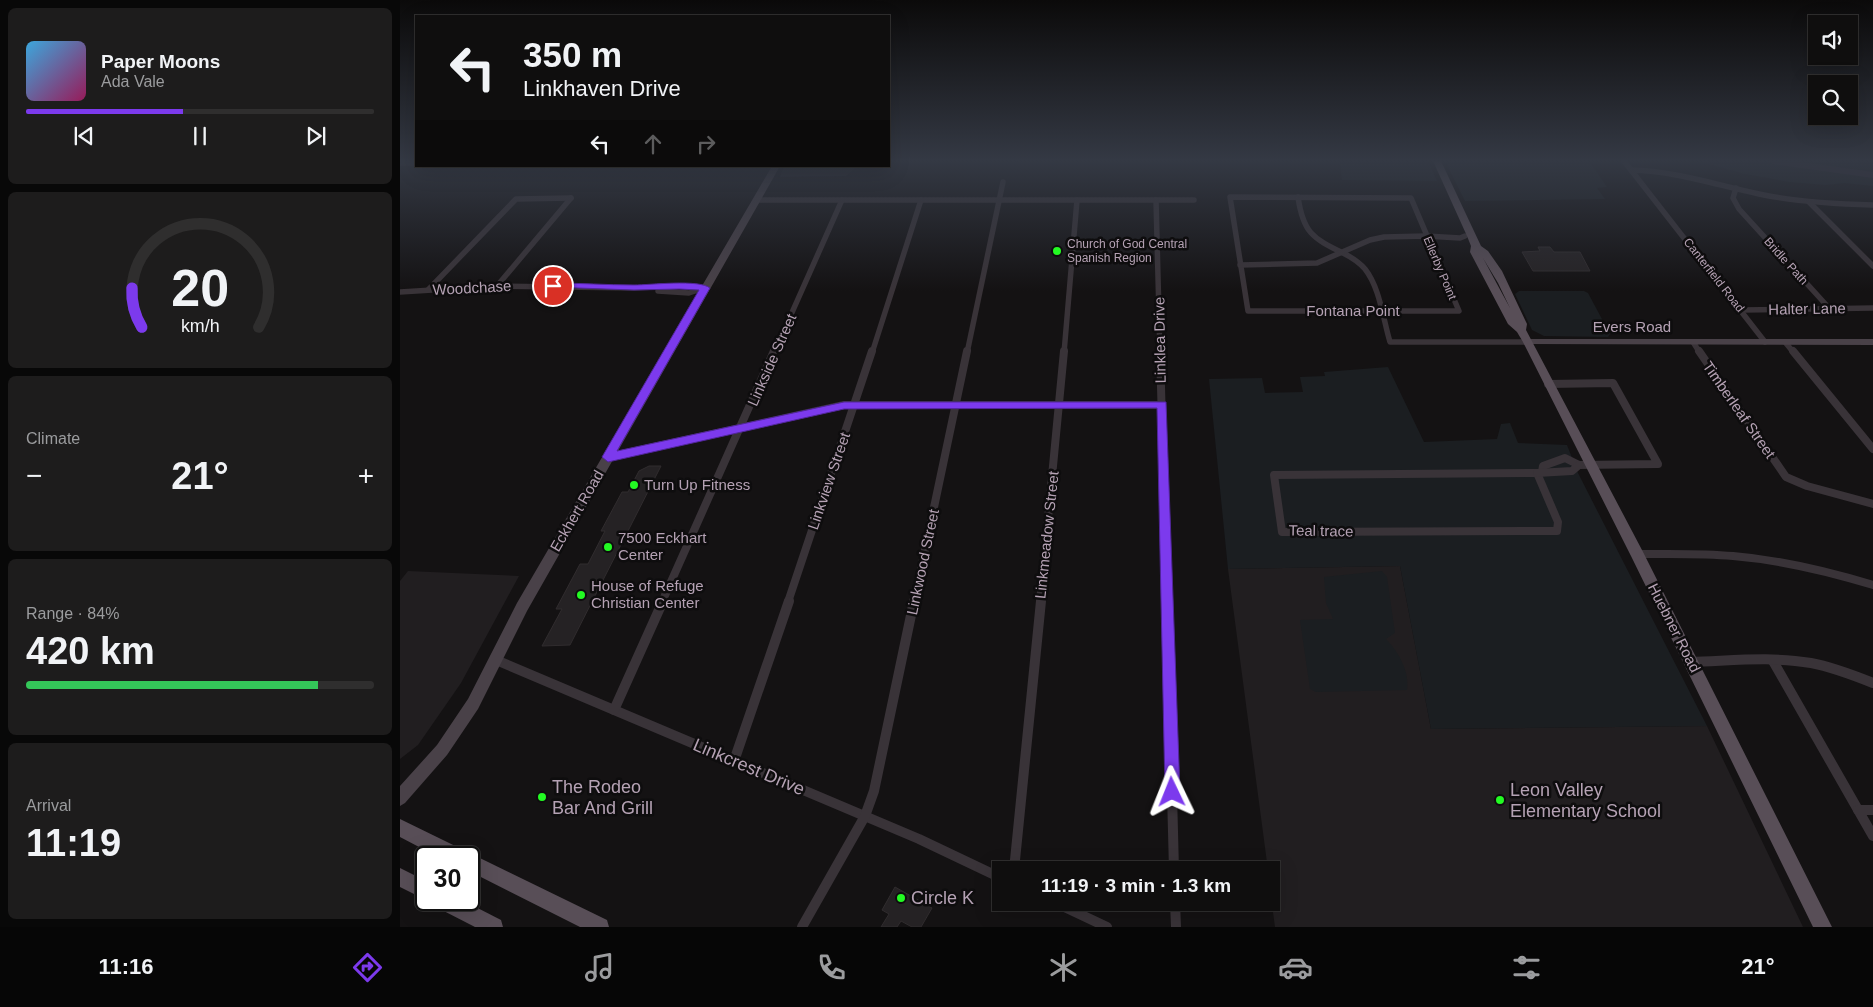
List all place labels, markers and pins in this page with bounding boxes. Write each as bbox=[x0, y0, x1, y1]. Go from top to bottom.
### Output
place label: Church of God Central Spanish Region bbox=[1067, 237, 1187, 265]
marker: Church of God Central Spanish Region bbox=[1051, 245, 1063, 257]
pin bbox=[532, 265, 574, 307]
place label: Turn Up Fitness bbox=[644, 476, 750, 493]
marker: Turn Up Fitness bbox=[628, 479, 640, 491]
place label: 7500 Eckhart Center bbox=[618, 529, 707, 563]
marker: 7500 Eckhart Center bbox=[602, 541, 614, 553]
place label: House of Refuge Christian Center bbox=[591, 577, 704, 611]
marker: House of Refuge Christian Center bbox=[575, 589, 587, 601]
place label: The Rodeo Bar And Grill bbox=[552, 777, 653, 818]
place label: Leon Valley Elementary School bbox=[1510, 780, 1661, 821]
marker: The Rodeo Bar And Grill bbox=[536, 791, 548, 803]
marker: Leon Valley Elementary School bbox=[1494, 794, 1506, 806]
place label: Circle K bbox=[911, 888, 974, 908]
marker: Circle K bbox=[895, 892, 907, 904]

